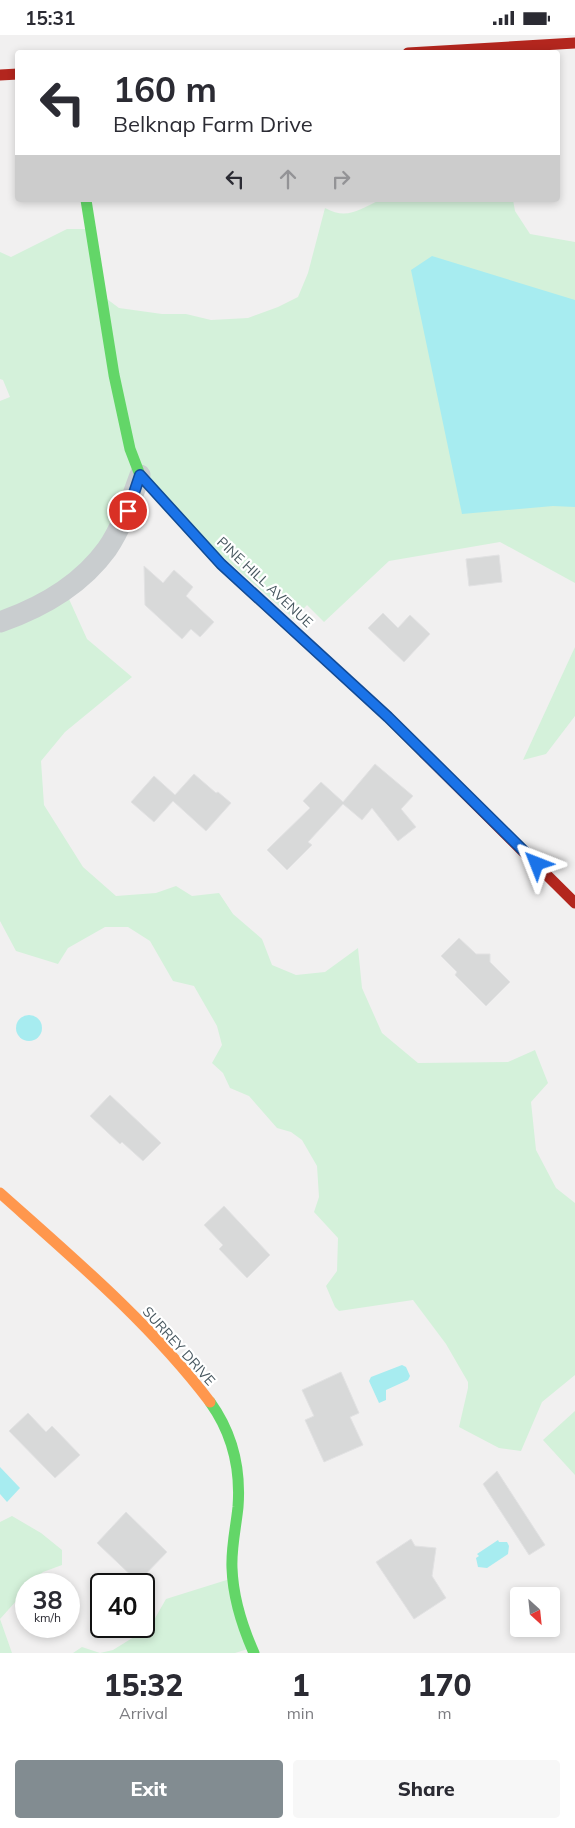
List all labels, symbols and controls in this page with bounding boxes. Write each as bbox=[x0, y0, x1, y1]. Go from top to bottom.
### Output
text: 15:31 bbox=[25, 6, 75, 30]
text: 160 m bbox=[113, 67, 217, 111]
icon: left bbox=[30, 70, 95, 135]
text: Belknap Farm Drive bbox=[113, 110, 313, 138]
icon: left bbox=[221, 165, 249, 193]
icon: ahead bbox=[274, 165, 302, 193]
icon: right bbox=[327, 165, 355, 193]
pin bbox=[107, 490, 149, 532]
icon: arrive bbox=[114, 497, 142, 525]
street label: PINE HILL AVENUE bbox=[213, 533, 317, 631]
position arrow bbox=[510, 837, 562, 889]
street label: SURREY DRIVE bbox=[139, 1303, 219, 1389]
speed limit sign: 40 bbox=[90, 1573, 155, 1638]
text: 38 bbox=[32, 1584, 63, 1615]
north arrow bbox=[510, 1587, 560, 1637]
map controls bbox=[510, 1587, 560, 1637]
text: km/h bbox=[34, 1610, 61, 1625]
text: 15:32 bbox=[103, 1666, 183, 1704]
text: 1 bbox=[291, 1666, 309, 1704]
text: 170 bbox=[418, 1666, 472, 1704]
text: Arrival bbox=[119, 1703, 168, 1723]
text: min bbox=[287, 1703, 314, 1723]
text: m bbox=[437, 1703, 452, 1723]
button: Exit bbox=[15, 1760, 283, 1818]
button: Share bbox=[293, 1760, 560, 1818]

